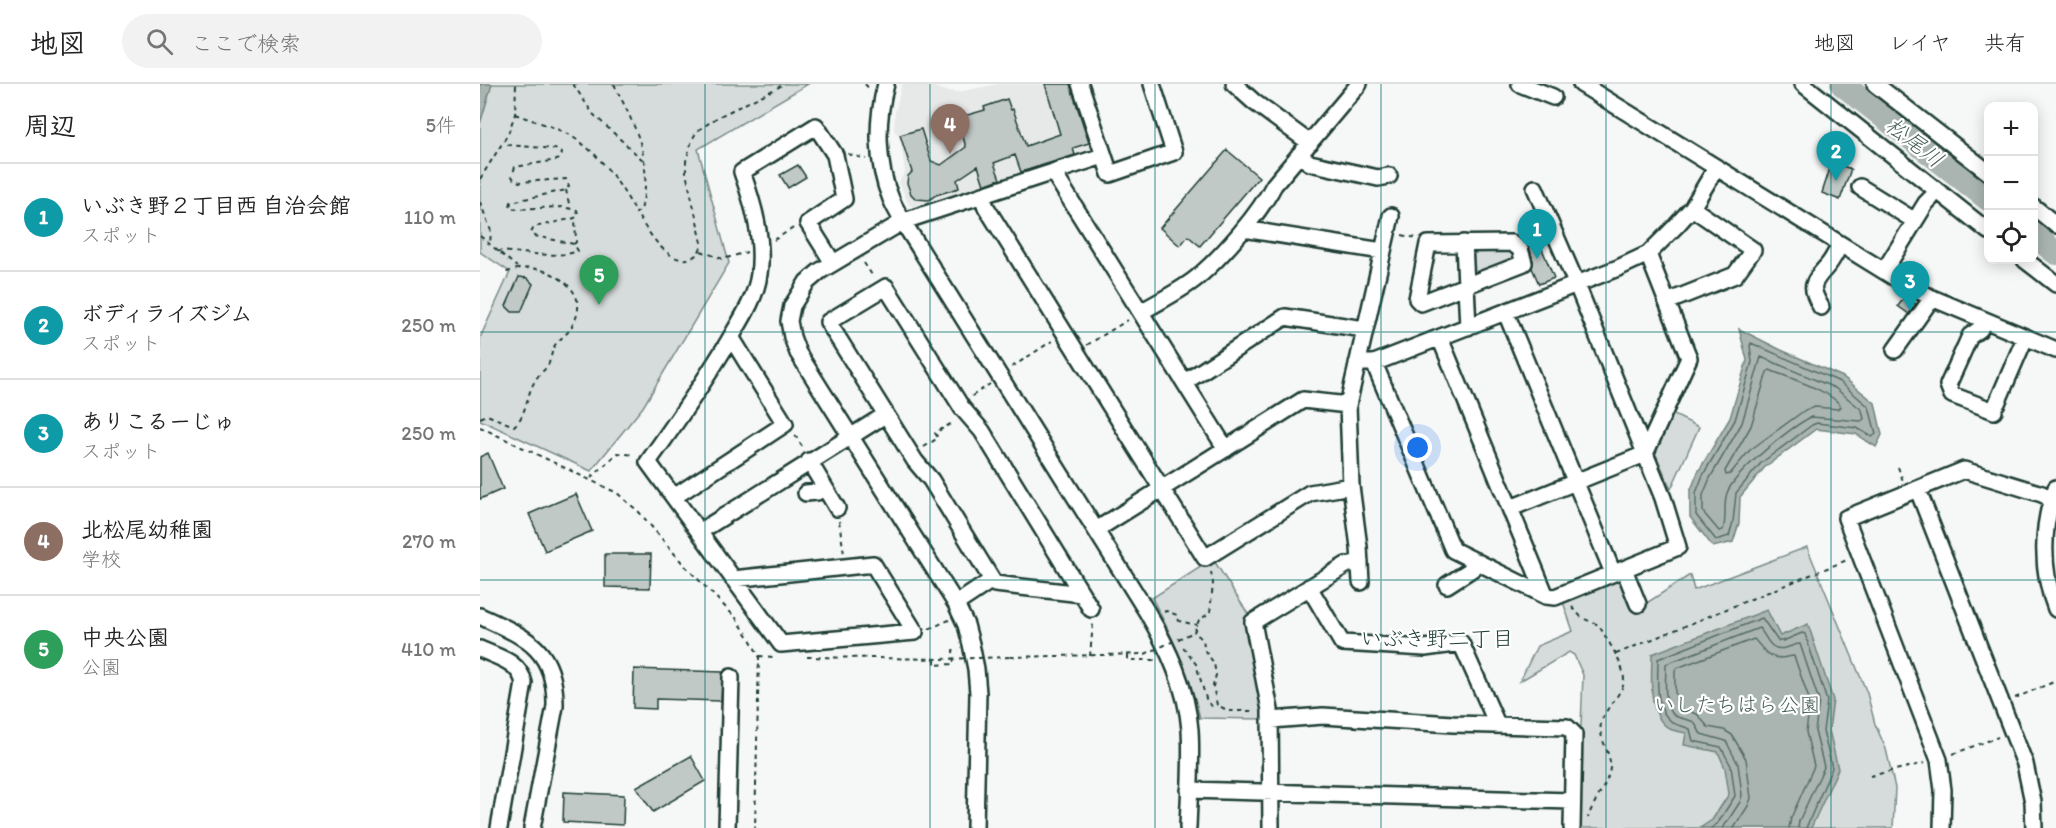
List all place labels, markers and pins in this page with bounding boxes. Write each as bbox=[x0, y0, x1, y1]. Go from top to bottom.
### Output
pin: 4 bbox=[930, 104, 970, 154]
pin: 2 bbox=[1816, 132, 1856, 181]
pin: 1 bbox=[1518, 210, 1556, 259]
pin: 5 bbox=[580, 256, 618, 305]
pin: 3 bbox=[1890, 262, 1930, 311]

